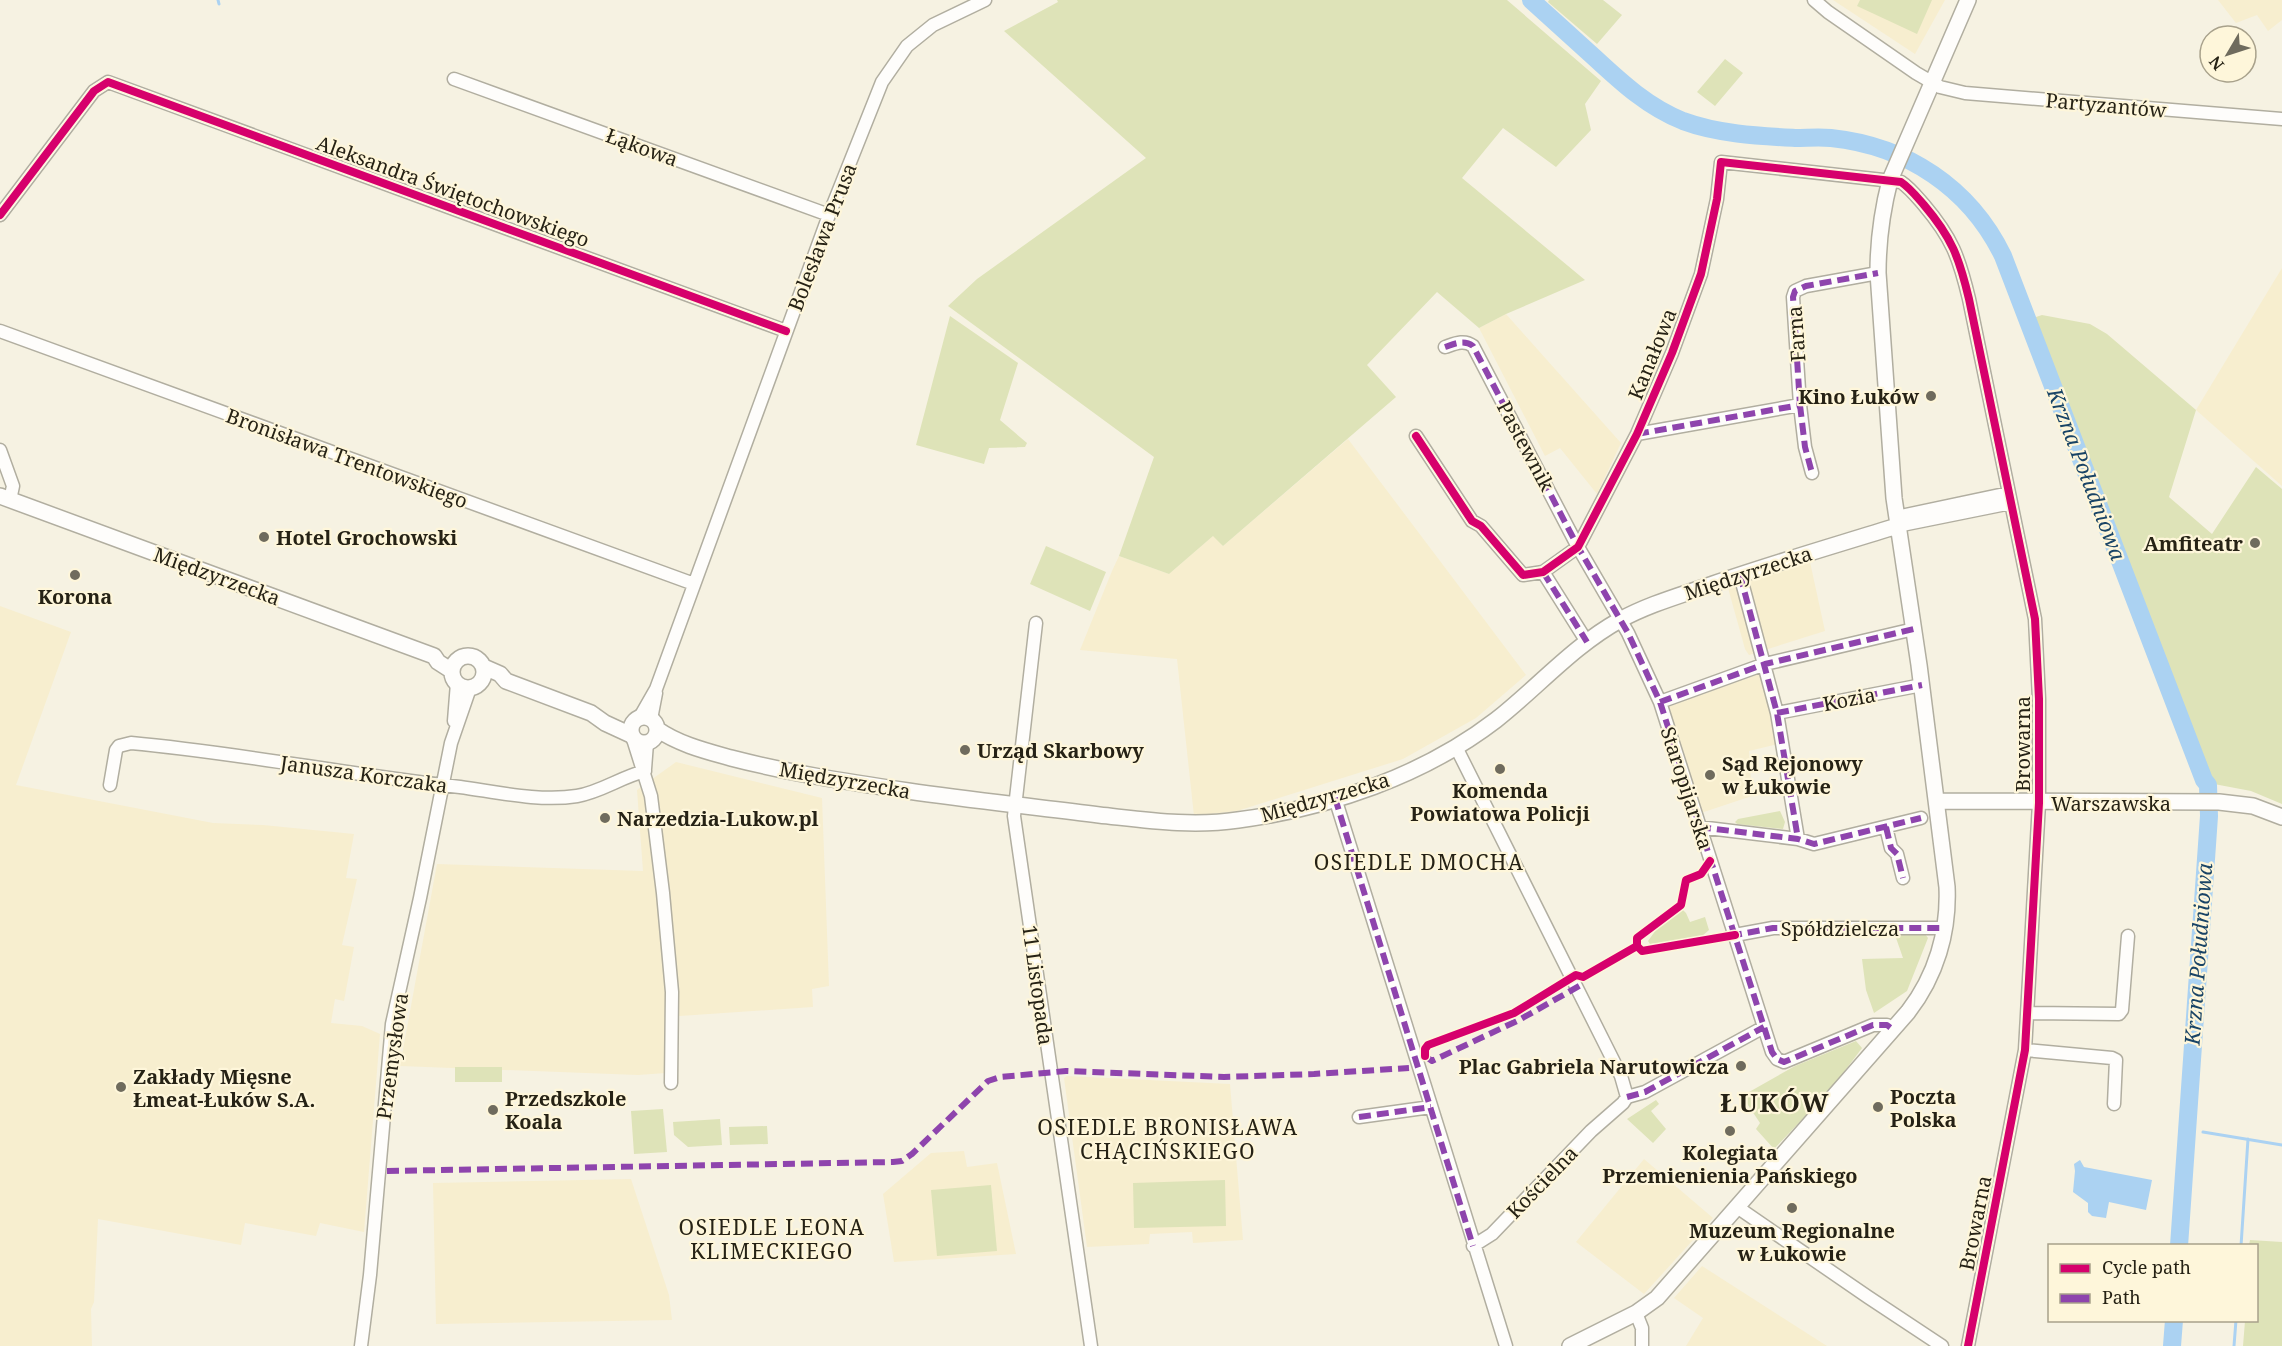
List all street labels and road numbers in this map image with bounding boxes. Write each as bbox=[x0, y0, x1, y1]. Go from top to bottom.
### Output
street label: Partyzantów bbox=[2044, 86, 2168, 124]
street label: Łąkowa bbox=[602, 121, 682, 173]
street label: Aleksandra Świętochowskiego bbox=[313, 129, 593, 253]
street label: Bolesława Prusa bbox=[781, 159, 863, 315]
street label: Kanałowa bbox=[1622, 304, 1682, 404]
street label: Farna bbox=[1781, 305, 1811, 363]
street label: Pastewnik bbox=[1491, 396, 1561, 496]
street label: Bronisława Trentowskiego bbox=[223, 402, 471, 514]
street label: Międzyrzecka bbox=[1681, 540, 1815, 606]
street label: Międzyrzecka bbox=[150, 541, 284, 611]
street label: Kozia bbox=[1820, 681, 1878, 717]
street label: Browarna bbox=[2009, 696, 2036, 792]
street label: Staropijarska bbox=[1654, 723, 1720, 853]
street label: Janusza Korczaka bbox=[278, 749, 449, 799]
street label: Międzyrzecka bbox=[777, 755, 913, 805]
street label: Międzyrzecka bbox=[1257, 766, 1393, 828]
street label: Warszawska bbox=[2051, 790, 2171, 817]
street label: Spółdzielcza bbox=[1781, 915, 1899, 942]
street label: 11 Listopada bbox=[1016, 923, 1060, 1047]
street label: Przemysłowa bbox=[370, 991, 414, 1121]
street label: Kościelna bbox=[1501, 1140, 1583, 1224]
street label: Browarna bbox=[1953, 1173, 1997, 1273]

